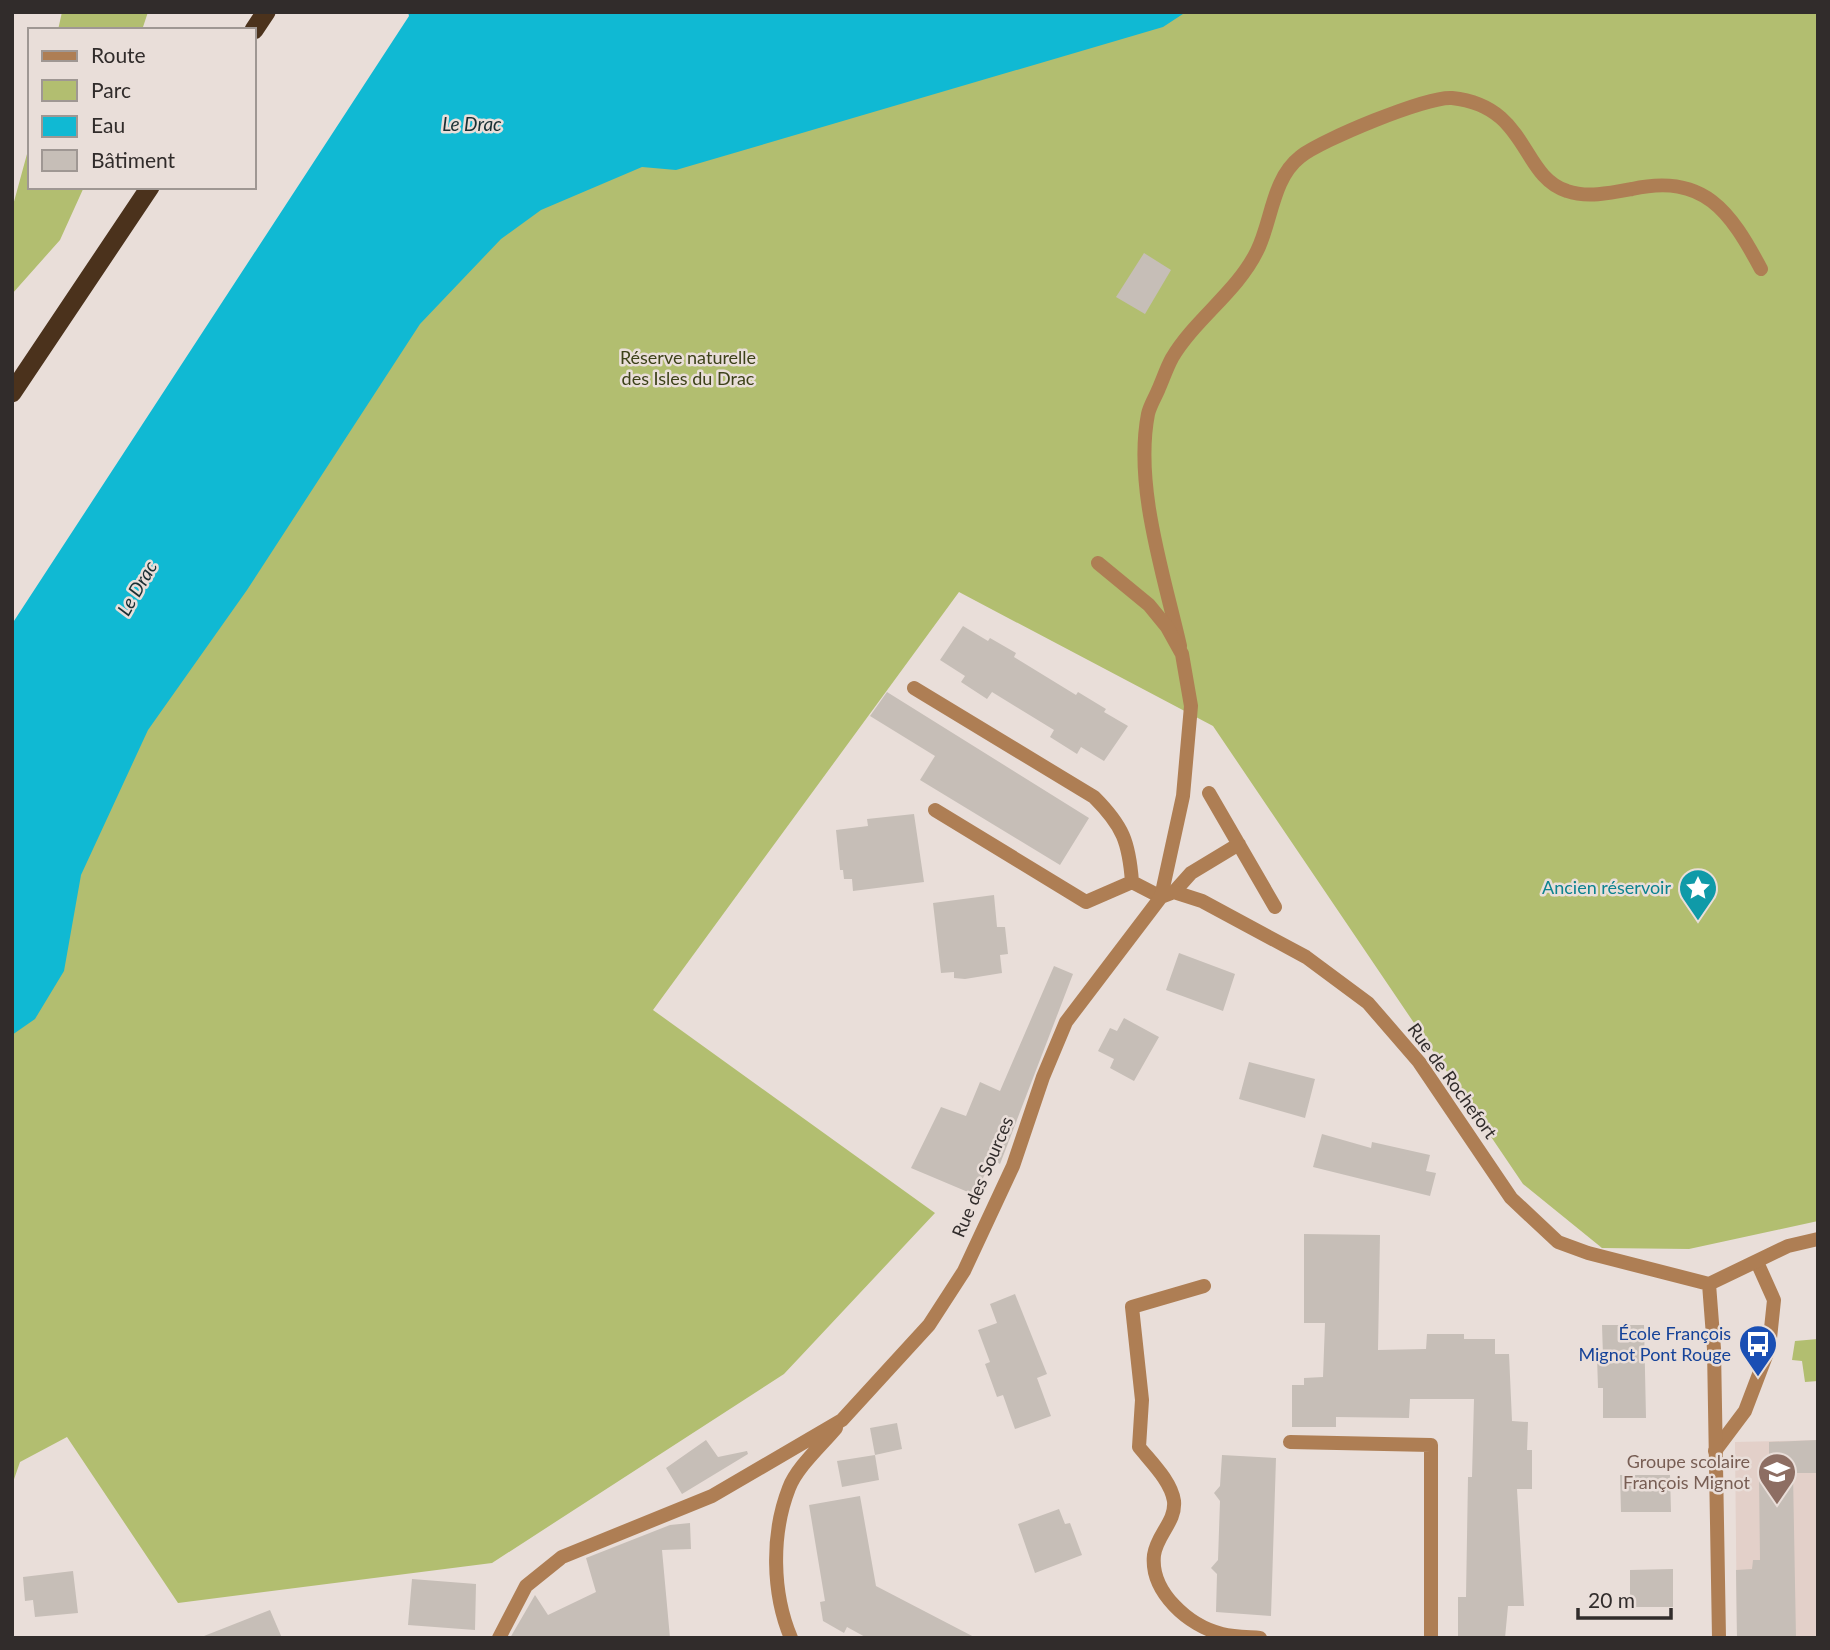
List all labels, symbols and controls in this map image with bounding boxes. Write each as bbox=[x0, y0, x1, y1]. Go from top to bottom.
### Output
legend bbox=[28, 28, 256, 189]
text: Route bbox=[91, 42, 146, 67]
text: Parc bbox=[91, 77, 131, 102]
text: Eau bbox=[91, 112, 125, 137]
water label: Le Drac bbox=[442, 112, 502, 135]
text: Bâtiment bbox=[91, 147, 176, 172]
park label: Réserve naturelle des Isles du Drac bbox=[620, 346, 756, 389]
water label: Le Drac bbox=[112, 556, 162, 619]
place icon: Ancien réservoir bbox=[1677, 867, 1719, 922]
place label: Ancien réservoir bbox=[1542, 876, 1671, 898]
street label: Rue de Rochefort bbox=[1404, 1018, 1502, 1143]
street label: Rue des Sources bbox=[947, 1113, 1017, 1240]
place label: École François Mignot Pont Rouge bbox=[1578, 1322, 1731, 1365]
bus stop icon: École François Mignot Pont Rouge bbox=[1737, 1323, 1779, 1378]
place label: Groupe scolaire François Mignot bbox=[1623, 1450, 1751, 1493]
school or university icon: Groupe scolaire François Mignot bbox=[1756, 1451, 1798, 1506]
scale bar bbox=[1578, 1576, 1671, 1620]
text: 20 m bbox=[1588, 1587, 1635, 1612]

